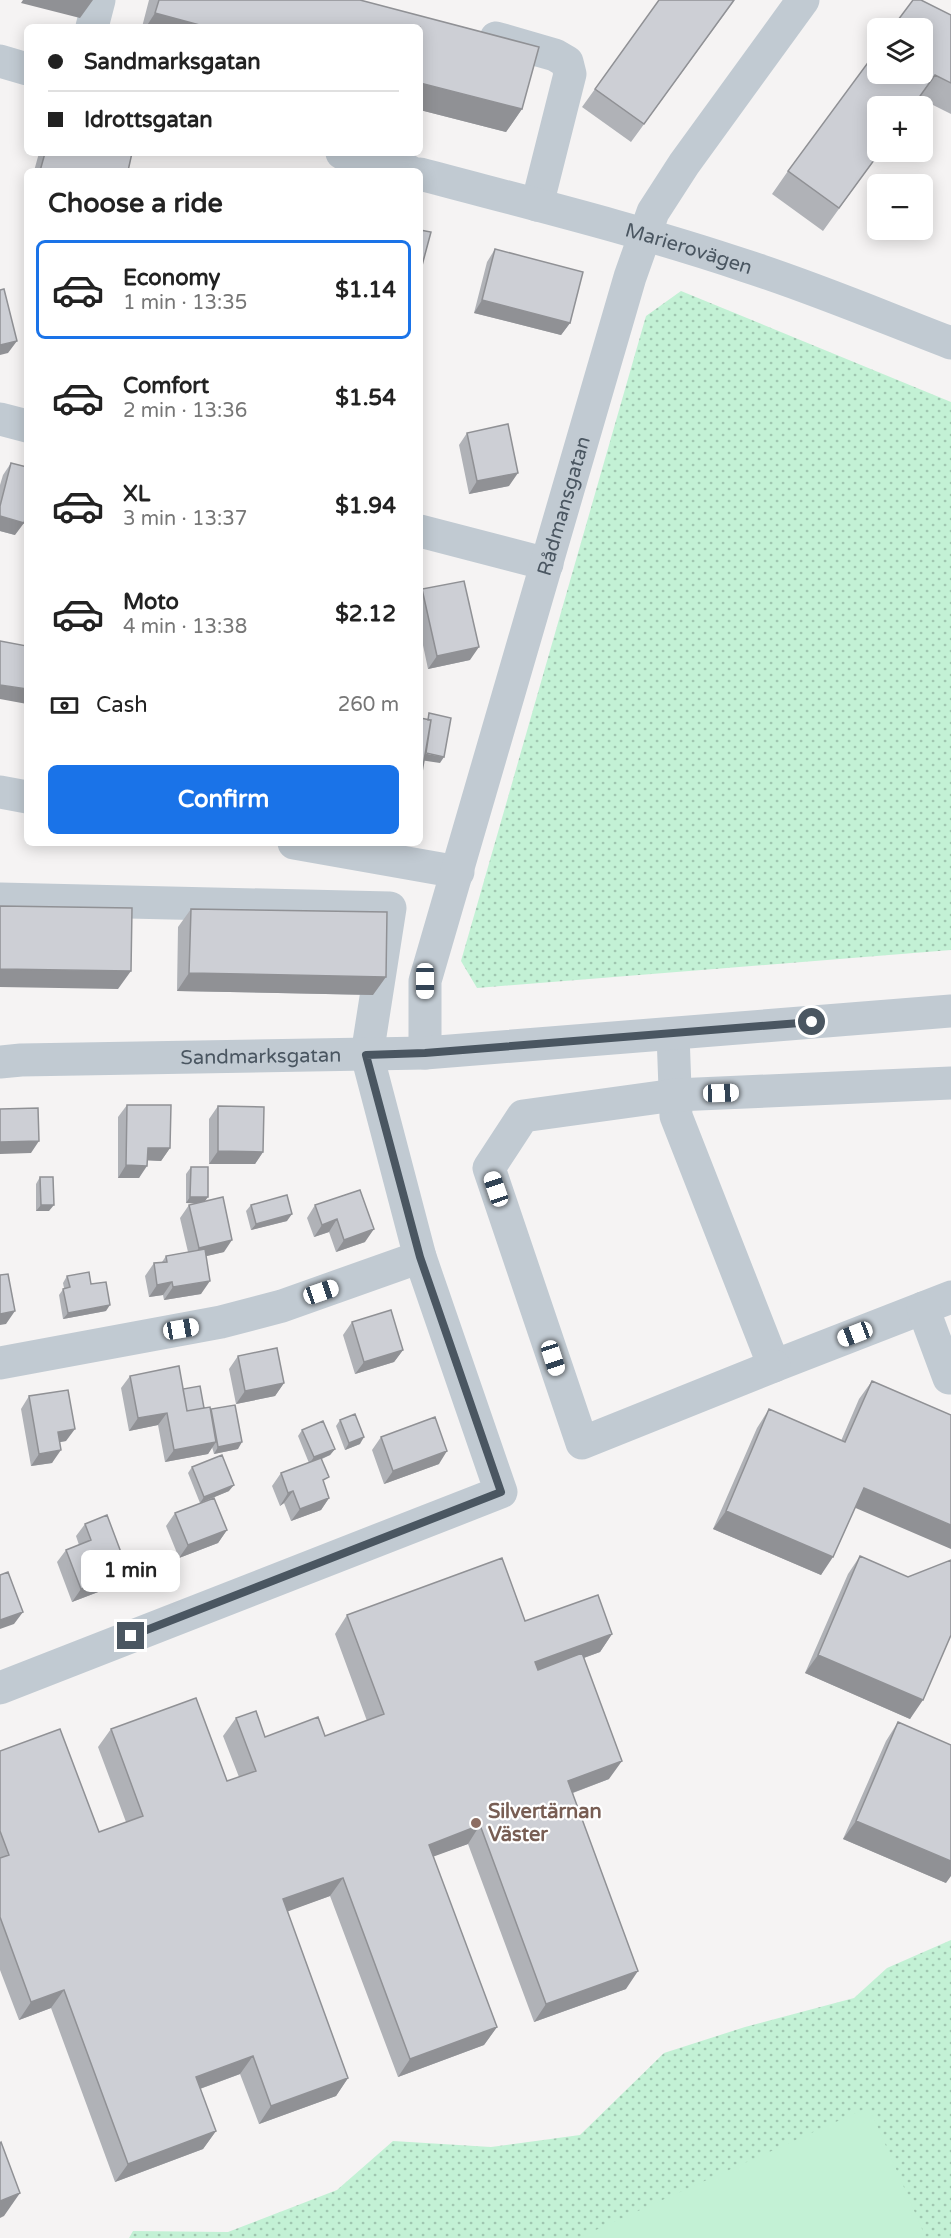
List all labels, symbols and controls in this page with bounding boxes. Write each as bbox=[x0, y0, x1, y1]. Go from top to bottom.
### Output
map controls bbox=[867, 18, 933, 240]
button: layers bbox=[867, 18, 933, 84]
text: Sandmarksgatan bbox=[84, 49, 261, 75]
button: + bbox=[867, 96, 933, 162]
text: Idrottsgatan bbox=[84, 107, 213, 133]
button: − bbox=[867, 174, 933, 240]
text: Choose a ride bbox=[48, 187, 223, 220]
street label: Marierovägen bbox=[622, 218, 755, 280]
icon: car bbox=[51, 263, 105, 317]
text: Economy bbox=[123, 265, 220, 291]
text: $1.14 bbox=[335, 277, 396, 303]
text: 1 min · 13:35 bbox=[123, 291, 247, 315]
icon: car bbox=[51, 371, 105, 425]
text: Comfort bbox=[123, 373, 209, 399]
text: $1.54 bbox=[335, 385, 396, 411]
text: 2 min · 13:36 bbox=[123, 399, 247, 423]
street label: Rådmansgatan bbox=[533, 433, 596, 579]
icon: car bbox=[51, 479, 105, 533]
text: XL bbox=[123, 481, 150, 507]
text: $1.94 bbox=[335, 493, 396, 519]
text: 3 min · 13:37 bbox=[123, 507, 247, 531]
icon: car bbox=[51, 587, 105, 641]
text: Moto bbox=[123, 589, 179, 615]
text: $2.12 bbox=[335, 601, 396, 627]
text: 4 min · 13:38 bbox=[123, 615, 247, 639]
icon: cash bbox=[48, 689, 81, 722]
text: Cash bbox=[96, 692, 148, 718]
text: 260 m bbox=[338, 693, 399, 717]
button: Confirm bbox=[48, 765, 399, 834]
car bbox=[416, 963, 434, 999]
route start bbox=[798, 1008, 825, 1035]
street label: Sandmarksgatan bbox=[180, 1043, 341, 1070]
car bbox=[703, 1083, 739, 1103]
car bbox=[482, 1169, 510, 1209]
car bbox=[301, 1278, 341, 1306]
car bbox=[162, 1317, 200, 1341]
car bbox=[835, 1319, 875, 1349]
car bbox=[539, 1338, 567, 1378]
callout: 1 min bbox=[82, 1549, 180, 1591]
text: 1 min bbox=[104, 1559, 157, 1583]
route end bbox=[117, 1622, 144, 1649]
place label: Silvertärnan Väster bbox=[488, 1800, 602, 1847]
marker: Silvertärnan Väster bbox=[469, 1816, 483, 1830]

